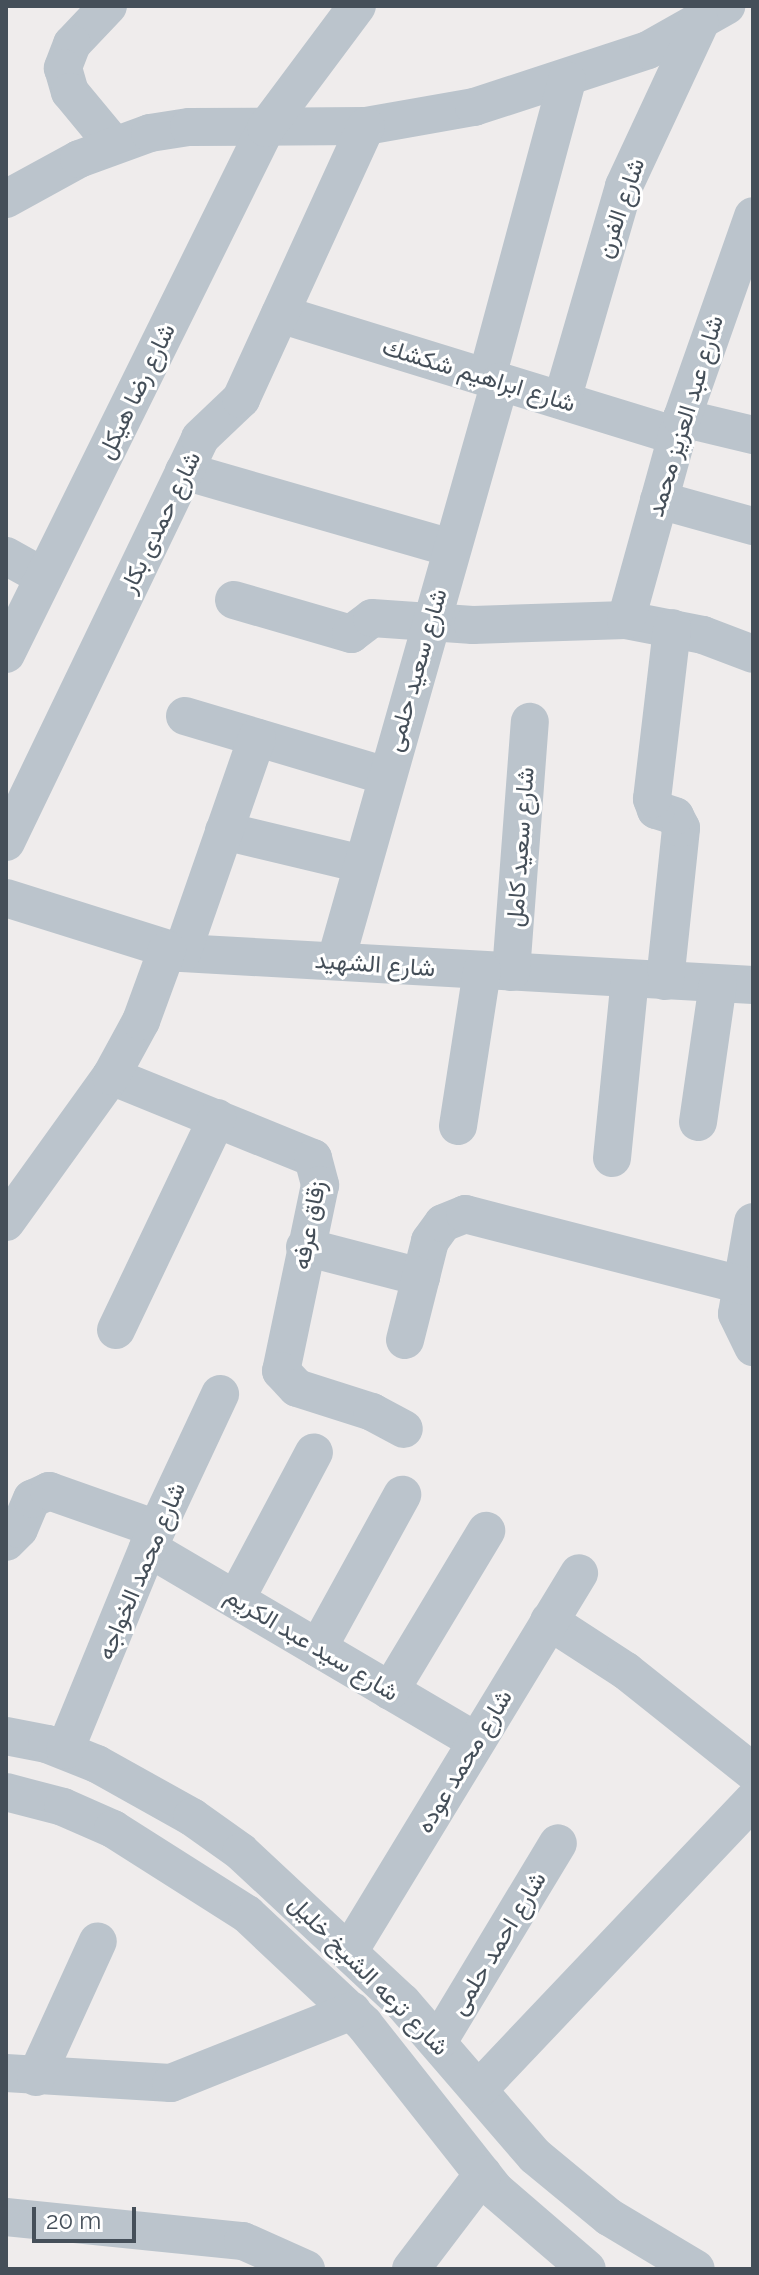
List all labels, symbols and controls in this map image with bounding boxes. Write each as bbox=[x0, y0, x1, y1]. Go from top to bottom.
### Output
street label: شارع الفرن bbox=[590, 154, 650, 262]
street label: شارع عبد العزيز محمد bbox=[641, 312, 729, 520]
street label: شارع رضا هيكل bbox=[91, 319, 181, 463]
street label: شارع ابراهيم شكشك bbox=[379, 332, 579, 418]
street label: شارع حمدى بكار bbox=[113, 447, 207, 597]
street label: شارع سعيد حلمى bbox=[379, 585, 453, 755]
street label: شارع سعيد كامل bbox=[500, 766, 540, 928]
street label: شارع الشهيد bbox=[314, 945, 436, 983]
street label: زقاق عرفه bbox=[286, 1178, 332, 1272]
street label: شارع محمد الخواجه bbox=[91, 1478, 191, 1664]
street label: شارع سيد عبد الكريم bbox=[220, 1581, 404, 1707]
street label: شارع محمد عوده bbox=[410, 1684, 518, 1838]
street label: شارع احمد حلمى bbox=[444, 1866, 552, 2020]
street label: شارع ترعه الشيخ خليل bbox=[283, 1889, 455, 2061]
scale bar bbox=[36, 2191, 140, 2241]
text: 20 m bbox=[46, 2206, 101, 2235]

